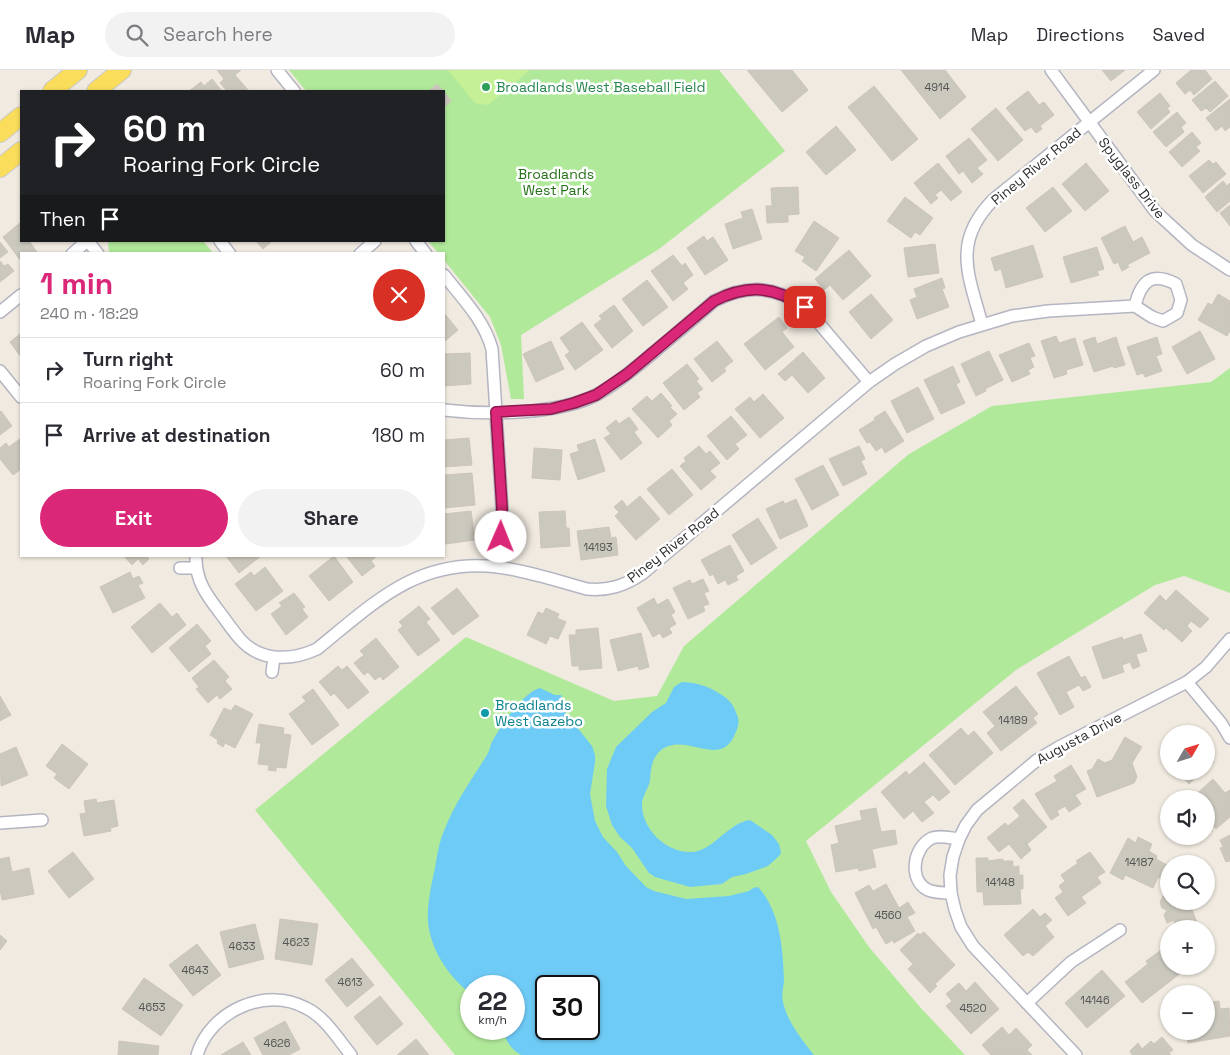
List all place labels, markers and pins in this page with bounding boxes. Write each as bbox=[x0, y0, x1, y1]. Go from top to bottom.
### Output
place label: Broadlands West Baseball Field bbox=[496, 78, 706, 96]
marker: Broadlands West Baseball Field bbox=[480, 81, 492, 93]
pin bbox=[784, 286, 826, 328]
place label: Broadlands West Gazebo bbox=[495, 696, 583, 730]
marker: Broadlands West Gazebo bbox=[479, 707, 491, 719]

